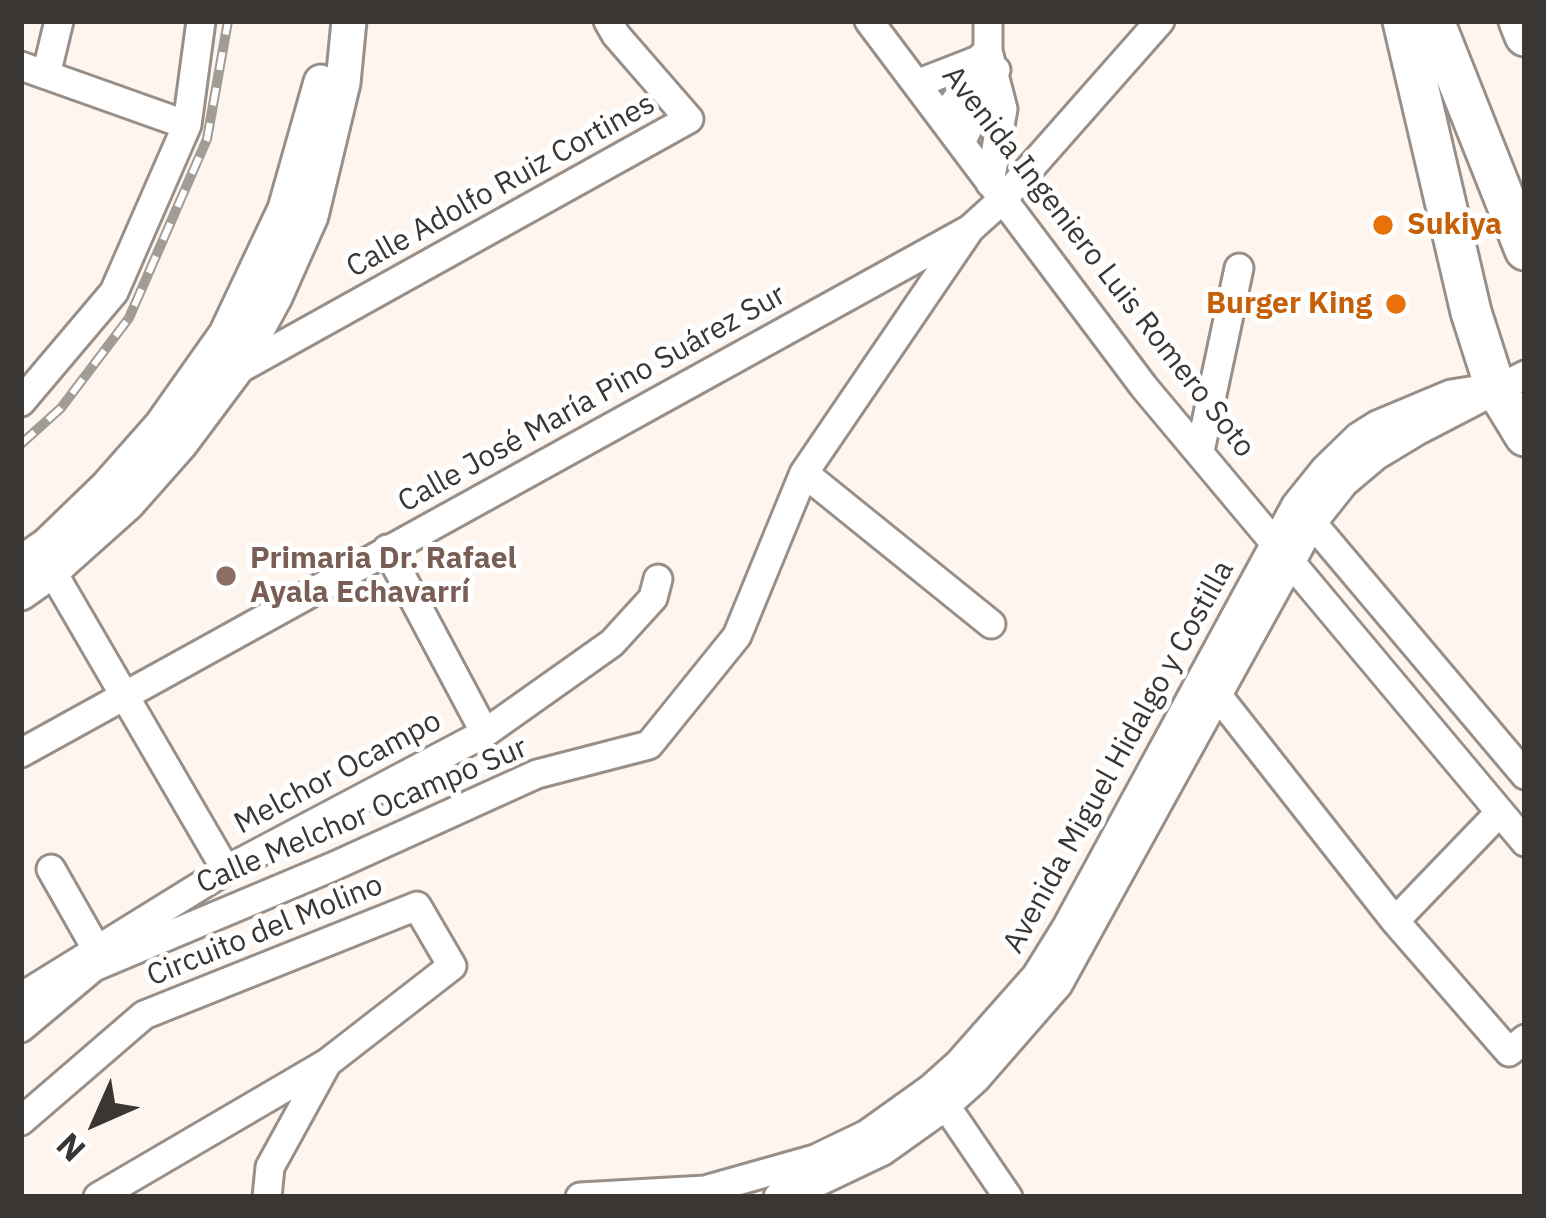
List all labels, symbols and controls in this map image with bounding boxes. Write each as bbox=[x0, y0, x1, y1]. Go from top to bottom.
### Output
street label: Avenida Ingeniero Luis Romero Soto bbox=[934, 59, 1262, 465]
street label: Calle Adolfo Ruiz Cortines bbox=[341, 86, 661, 286]
place label: Sukiya bbox=[1407, 207, 1502, 243]
marker: Sukiya bbox=[1370, 212, 1396, 238]
street label: Calle José María Pino Suárez Sur bbox=[392, 277, 792, 521]
place label: Burger King bbox=[1206, 286, 1372, 322]
marker: Burger King bbox=[1383, 291, 1409, 317]
place label: Primaria Dr. Rafael Ayala Echavarrí bbox=[250, 541, 517, 612]
street label: Avenida Miguel Hidalgo y Costilla bbox=[996, 555, 1242, 959]
marker: Primaria Dr. Rafael Ayala Echavarrí bbox=[213, 563, 239, 589]
street label: Melchor Ocampo bbox=[229, 703, 447, 843]
street label: Calle Melchor Ocampo Sur bbox=[191, 730, 533, 902]
street label: Circuito del Molino bbox=[142, 867, 388, 995]
north arrow bbox=[36, 1062, 156, 1182]
text: N bbox=[47, 1124, 94, 1171]

